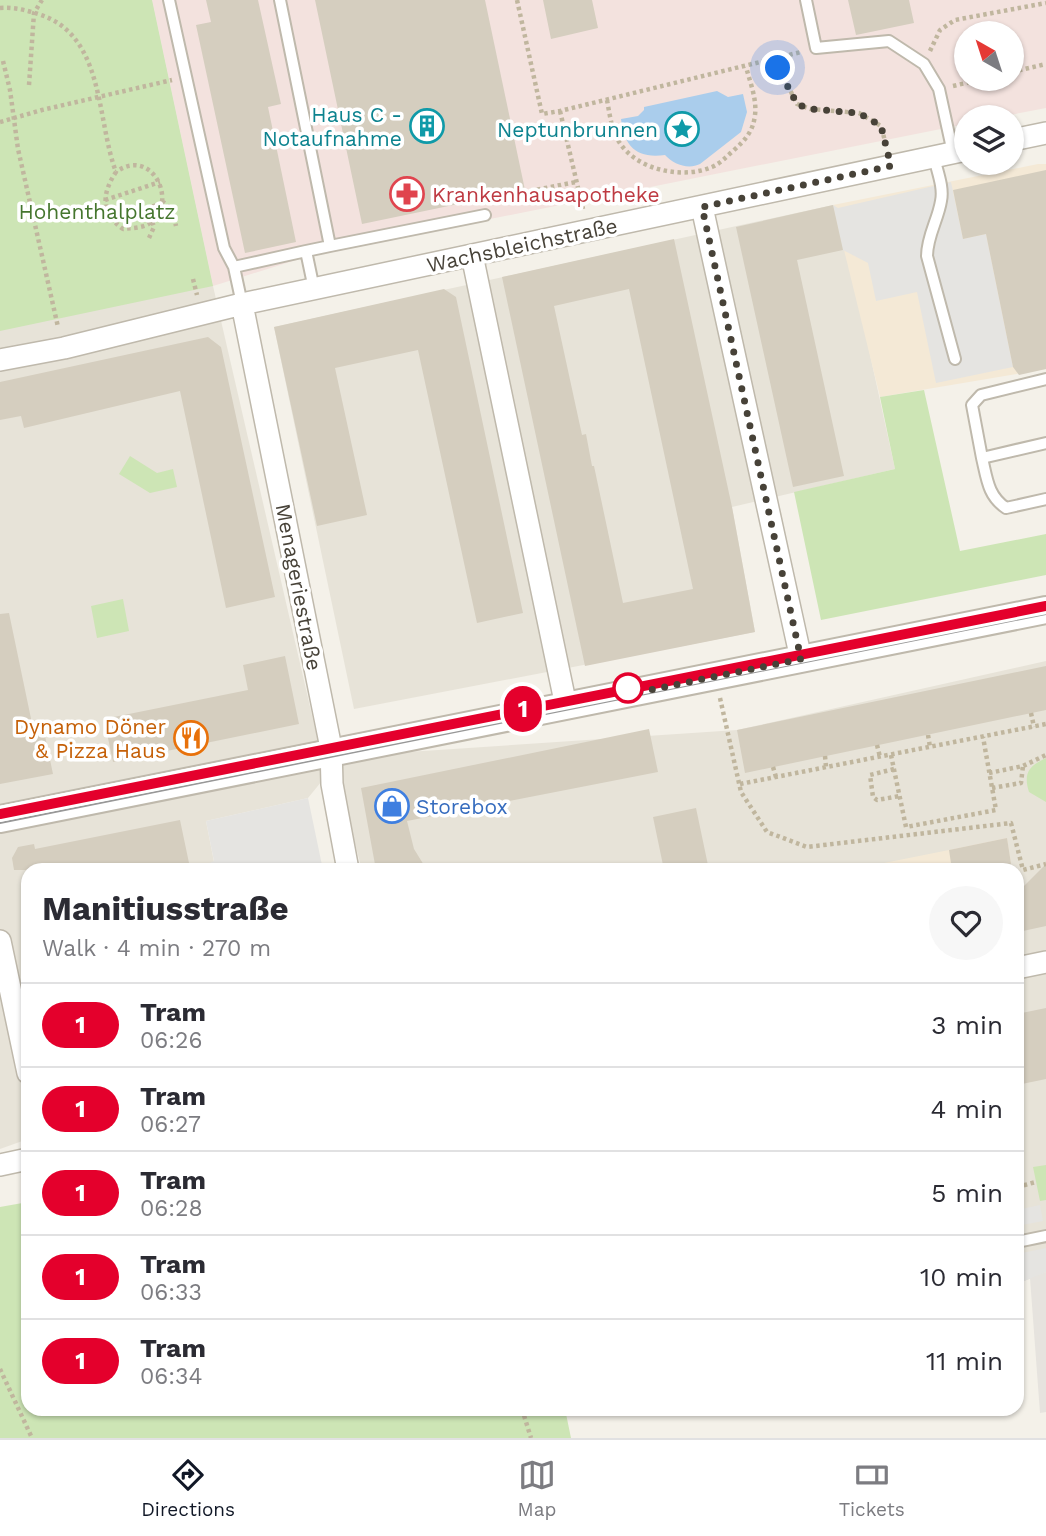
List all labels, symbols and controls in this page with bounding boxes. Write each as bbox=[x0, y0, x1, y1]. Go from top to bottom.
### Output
north arrow bbox=[954, 21, 1024, 91]
map controls bbox=[954, 21, 1024, 175]
your location bbox=[760, 50, 795, 85]
place label: Haus C - Notaufnahme bbox=[262, 102, 402, 151]
button: layers bbox=[954, 105, 1024, 175]
building icon: Haus C - Notaufnahme bbox=[408, 107, 446, 145]
place icon: Neptunbrunnen bbox=[663, 110, 701, 148]
place label: Neptunbrunnen bbox=[497, 117, 658, 142]
pharmacy icon: Krankenhausapotheke bbox=[388, 175, 426, 213]
place label: Krankenhausapotheke bbox=[432, 182, 660, 207]
park label: Hohenthalplatz bbox=[19, 199, 176, 224]
street label: Wachsbleichstraße bbox=[424, 213, 620, 277]
street label: Menageriestraße bbox=[271, 501, 327, 673]
unlabelled marker bbox=[613, 673, 643, 703]
line badge: 1 bbox=[500, 686, 546, 732]
text: 1 bbox=[518, 695, 528, 723]
place label: Dynamo Döner & Pizza Haus bbox=[14, 714, 166, 763]
restaurant icon: Dynamo Döner & Pizza Haus bbox=[172, 719, 210, 757]
shop icon: Storebox bbox=[373, 787, 411, 825]
place label: Storebox bbox=[416, 794, 508, 819]
button: heart bbox=[929, 886, 1003, 960]
text: Manitiusstraße bbox=[42, 889, 289, 928]
text: Walk · 4 min · 270 m bbox=[42, 935, 271, 962]
text: Tram bbox=[140, 997, 206, 1027]
text: 3 min bbox=[931, 1010, 1003, 1040]
text: 1 bbox=[75, 1011, 86, 1039]
text: 06:26 bbox=[140, 1027, 203, 1054]
text: Tram bbox=[140, 1081, 206, 1111]
text: 4 min bbox=[930, 1094, 1003, 1124]
text: 1 bbox=[75, 1095, 86, 1123]
text: 06:27 bbox=[140, 1111, 201, 1138]
text: Tram bbox=[140, 1165, 206, 1195]
text: 5 min bbox=[931, 1178, 1003, 1208]
text: 1 bbox=[75, 1179, 86, 1207]
text: 06:28 bbox=[140, 1195, 203, 1222]
text: Tram bbox=[140, 1249, 206, 1279]
text: 10 min bbox=[920, 1262, 1003, 1292]
text: 1 bbox=[75, 1263, 86, 1291]
text: 06:33 bbox=[140, 1279, 202, 1306]
text: Tram bbox=[140, 1333, 206, 1363]
text: 11 min bbox=[926, 1346, 1003, 1376]
text: 1 bbox=[75, 1347, 86, 1375]
text: 06:34 bbox=[140, 1363, 203, 1390]
tab: Directions bbox=[141, 1456, 235, 1521]
tab: Map bbox=[518, 1456, 556, 1521]
tab: Tickets bbox=[839, 1456, 905, 1521]

